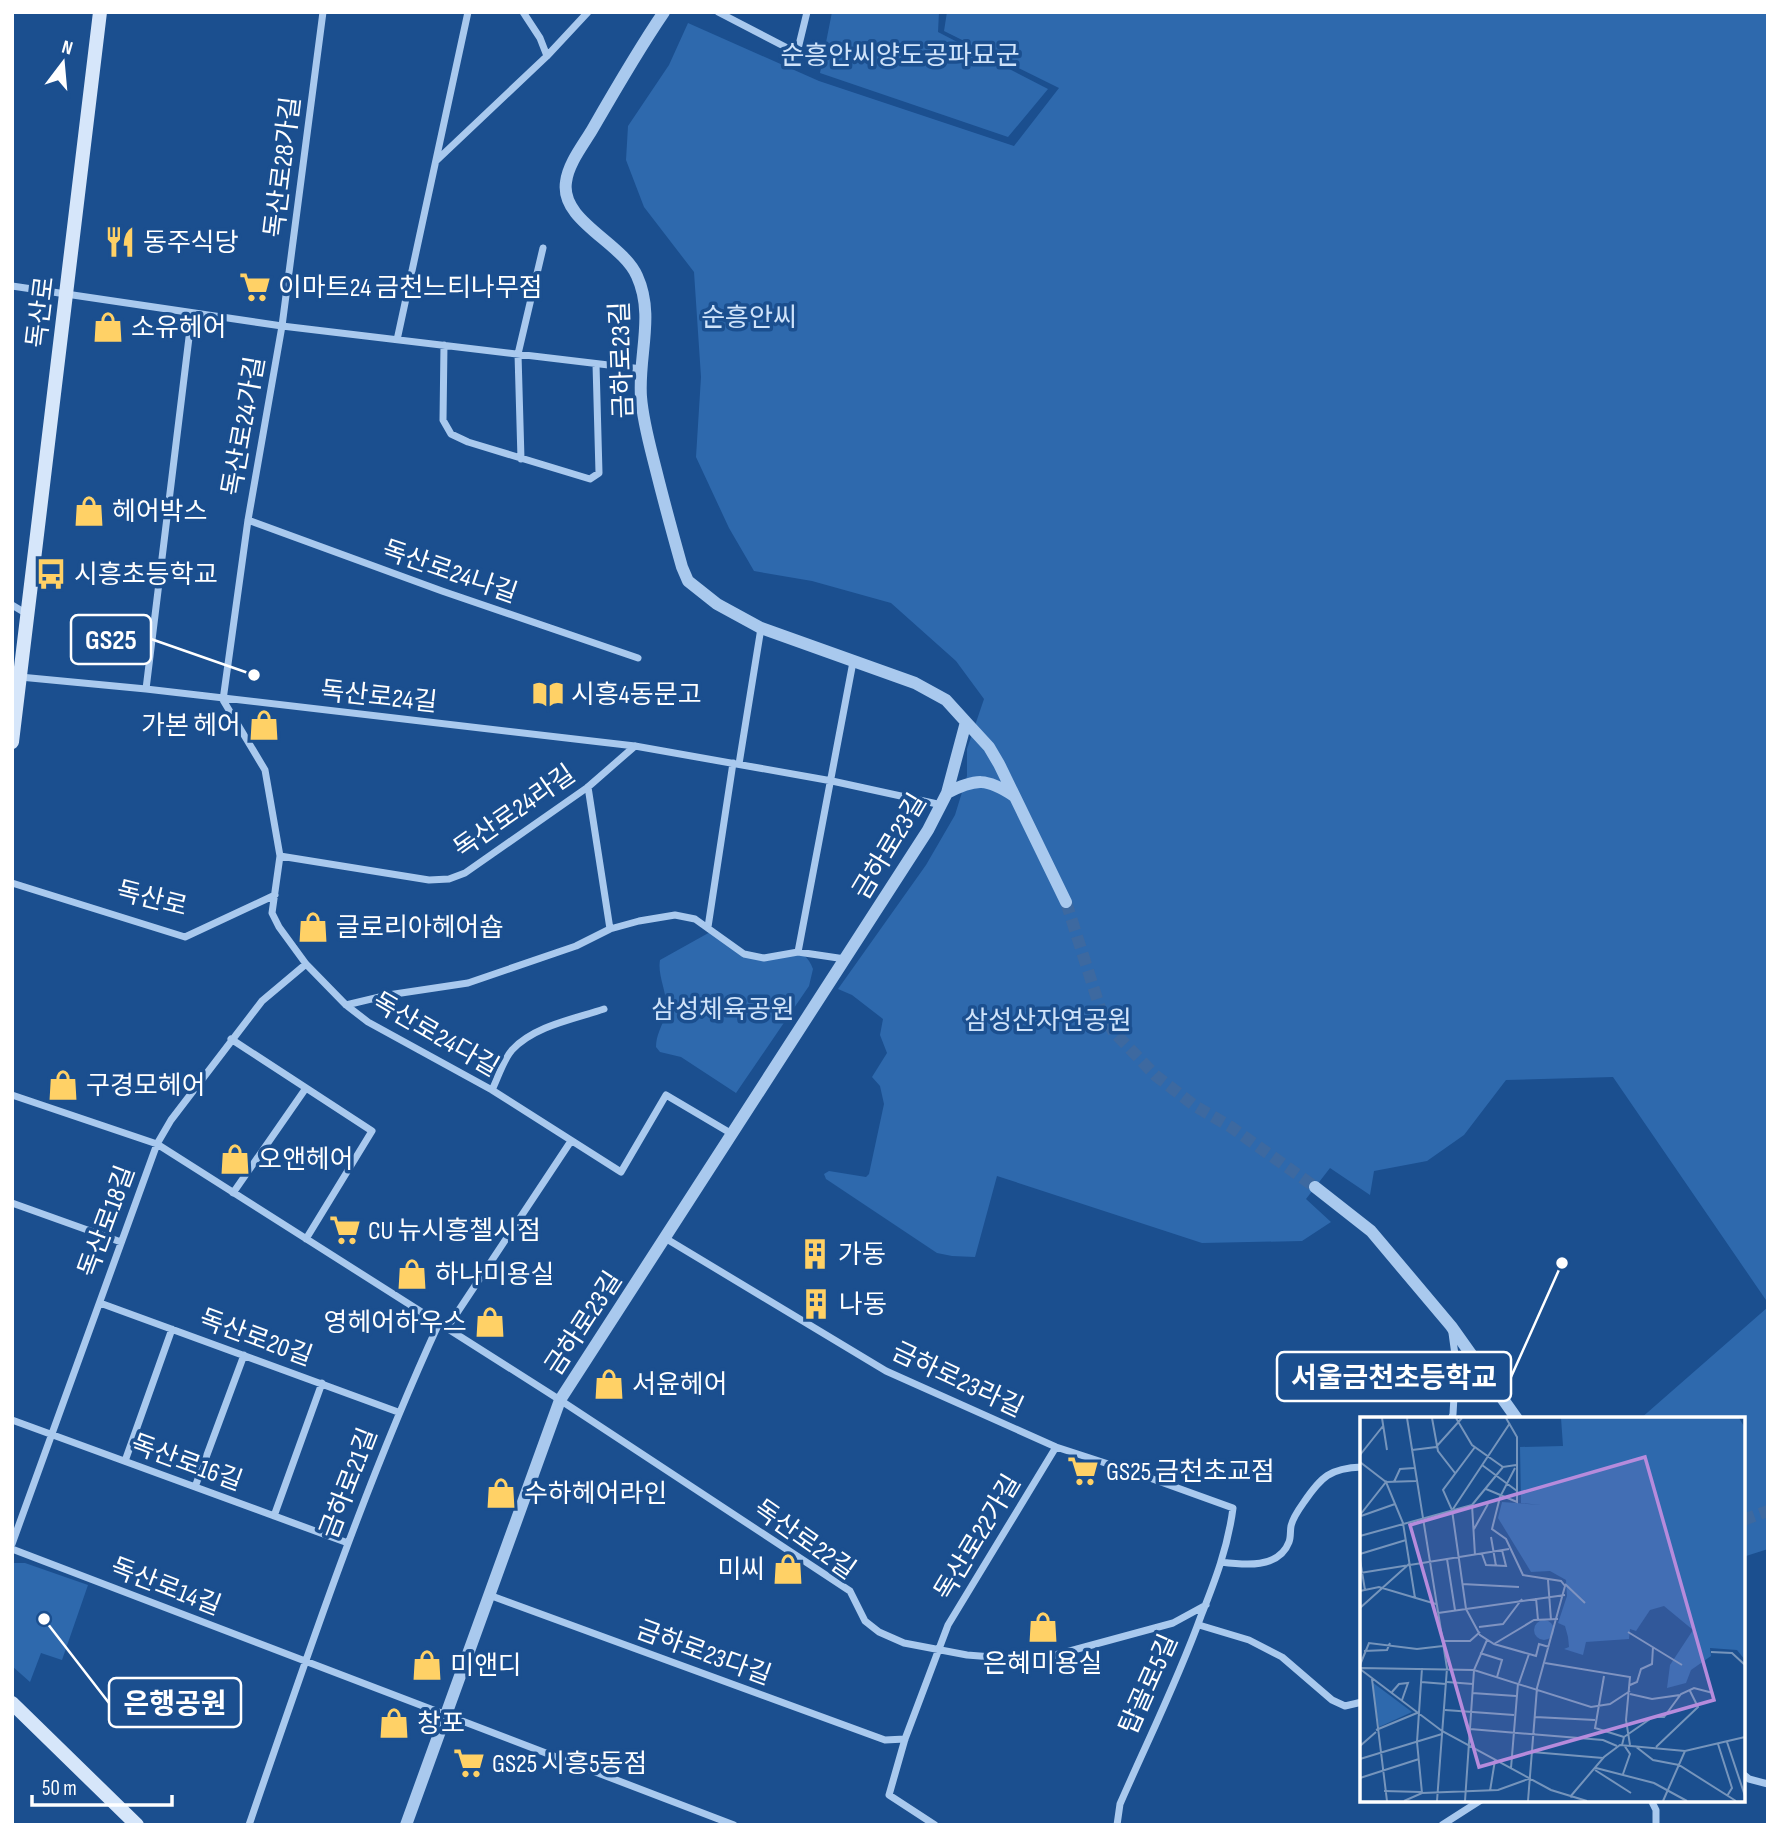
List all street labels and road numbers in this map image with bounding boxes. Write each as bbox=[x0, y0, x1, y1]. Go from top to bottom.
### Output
street label: 독산로28가길 bbox=[259, 95, 308, 239]
street label: 독산로 bbox=[22, 275, 61, 350]
street label: 금하로23길 bbox=[605, 301, 640, 419]
street label: 독산로24가길 bbox=[217, 354, 272, 498]
street label: 독산로24나길 bbox=[378, 535, 521, 610]
street label: 독산로24길 bbox=[319, 676, 439, 719]
street label: 독산로24라길 bbox=[448, 759, 582, 865]
street label: 금하로23길 bbox=[847, 788, 934, 905]
street label: 독산로 bbox=[113, 876, 190, 923]
street label: 독산로24다길 bbox=[366, 987, 504, 1084]
street label: 독산로18길 bbox=[73, 1162, 142, 1281]
street label: 금하로23길 bbox=[539, 1266, 629, 1381]
street label: 독산로20길 bbox=[195, 1304, 316, 1373]
street label: 금하로23라길 bbox=[887, 1336, 1028, 1424]
street label: 금하로21길 bbox=[314, 1424, 385, 1543]
street label: 독산로16길 bbox=[127, 1429, 246, 1498]
street label: 독산로22가길 bbox=[929, 1469, 1028, 1606]
street label: 독산로22길 bbox=[747, 1494, 861, 1587]
street label: 독산로14길 bbox=[106, 1552, 225, 1623]
street label: 금하로23다길 bbox=[632, 1615, 775, 1692]
street label: 탑골로5길 bbox=[1114, 1630, 1185, 1739]

